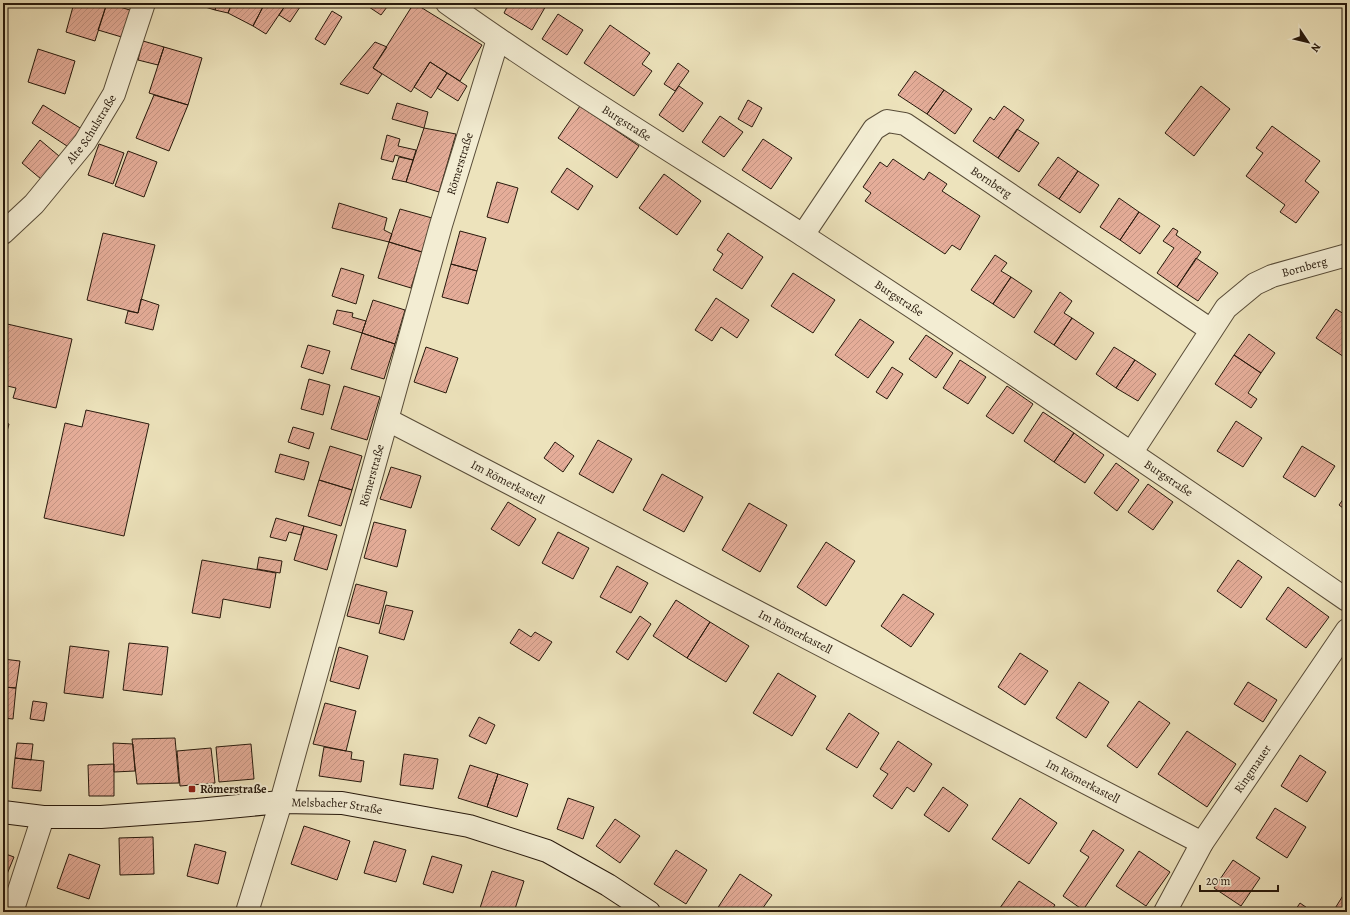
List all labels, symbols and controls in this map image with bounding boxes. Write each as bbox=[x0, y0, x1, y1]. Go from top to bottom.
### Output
north arrow bbox=[1288, 22, 1328, 62]
text: N bbox=[1307, 40, 1324, 55]
street label: Alte Schulstraße bbox=[62, 91, 120, 168]
street label: Burgstraße bbox=[599, 101, 654, 145]
street label: Römerstraße bbox=[443, 131, 477, 197]
street label: Bornberg bbox=[968, 162, 1015, 202]
street label: Bornberg bbox=[1280, 253, 1329, 281]
street label: Burgstraße bbox=[871, 276, 927, 320]
street label: Römerstraße bbox=[355, 442, 388, 509]
street label: Im Römerkastell bbox=[468, 456, 547, 508]
street label: Burgstraße bbox=[1141, 456, 1196, 500]
street label: Im Römerkastell bbox=[756, 606, 835, 657]
street label: Ringmauer bbox=[1230, 741, 1275, 796]
street label: Im Römerkastell bbox=[1043, 755, 1122, 807]
place label: Römerstraße bbox=[200, 781, 267, 797]
marker: Römerstraße bbox=[187, 784, 197, 794]
street label: Melsbacher Straße bbox=[291, 794, 384, 818]
scale bar bbox=[1200, 867, 1278, 893]
text: 20 m bbox=[1206, 873, 1230, 889]

